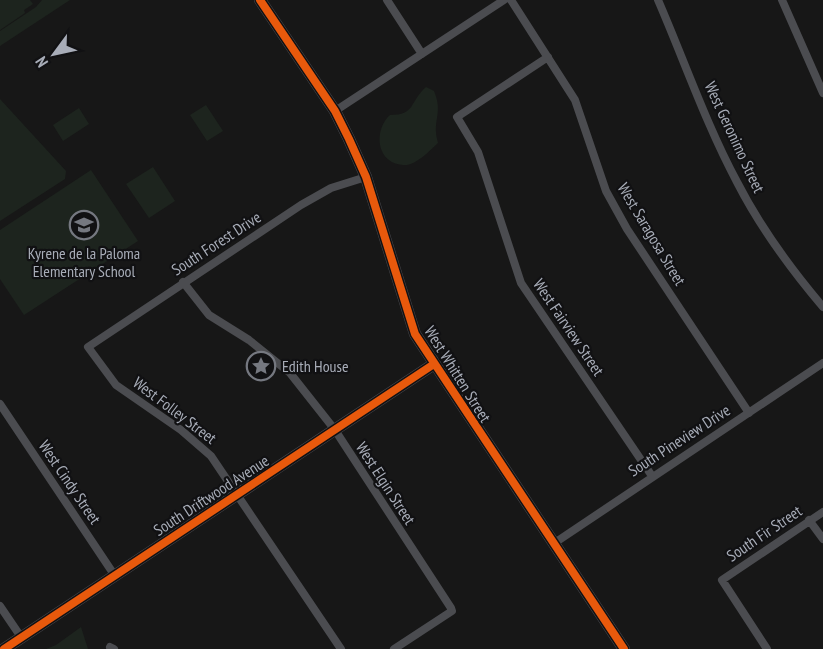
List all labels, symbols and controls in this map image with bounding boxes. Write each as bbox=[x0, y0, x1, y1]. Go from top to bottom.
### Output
north arrow bbox=[24, 24, 84, 84]
text: N bbox=[31, 53, 52, 71]
street label: West Geronimo Street bbox=[701, 78, 770, 196]
street label: West Saragosa Street bbox=[614, 179, 691, 289]
street label: South Forest Drive bbox=[168, 207, 264, 279]
school or university icon: Kyrene de la Paloma Elementary School bbox=[68, 209, 100, 241]
place label: Kyrene de la Paloma Elementary School bbox=[28, 243, 140, 281]
street label: West Fairview Street bbox=[529, 275, 609, 380]
street label: West Whitten Street bbox=[420, 322, 496, 426]
place icon: Edith House bbox=[245, 350, 277, 382]
place label: Edith House bbox=[282, 356, 349, 376]
street label: West Folley Street bbox=[129, 372, 221, 448]
street label: South Pineview Drive bbox=[624, 400, 734, 480]
street label: West Cindy Street bbox=[35, 436, 106, 528]
street label: West Elgin Street bbox=[352, 438, 420, 529]
street label: South Driftwood Avenue bbox=[150, 450, 272, 540]
street label: South Fir Street bbox=[723, 500, 806, 565]

